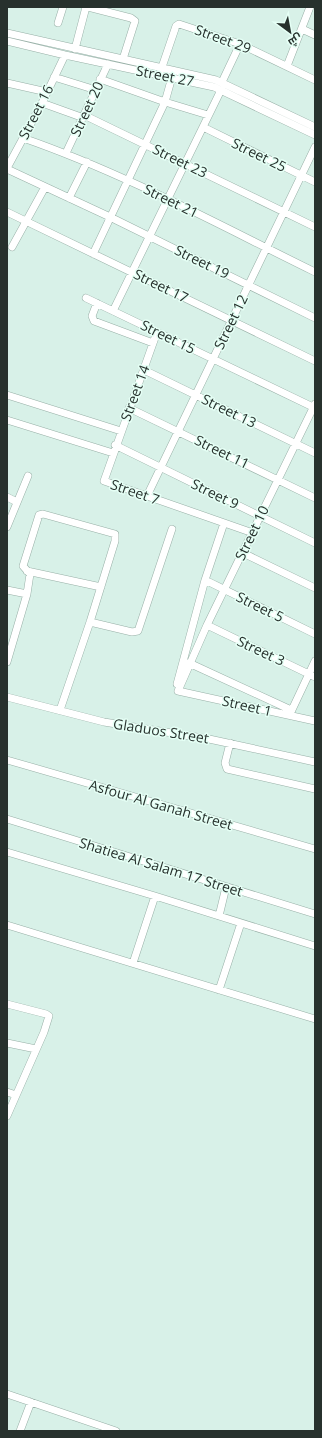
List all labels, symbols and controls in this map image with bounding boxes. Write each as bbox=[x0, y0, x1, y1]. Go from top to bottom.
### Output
north arrow bbox=[270, 12, 310, 52]
street label: Street 29 bbox=[192, 20, 254, 58]
text: ش bbox=[286, 31, 306, 51]
street label: Street 27 bbox=[134, 61, 196, 90]
street label: Street 20 bbox=[66, 78, 108, 139]
street label: Street 16 bbox=[14, 81, 57, 142]
street label: Street 25 bbox=[229, 133, 290, 176]
street label: Street 23 bbox=[150, 139, 211, 182]
street label: Street 21 bbox=[141, 179, 202, 222]
street label: Street 19 bbox=[172, 240, 233, 283]
street label: Street 17 bbox=[131, 264, 192, 307]
street label: Street 12 bbox=[209, 291, 252, 352]
street label: Street 15 bbox=[138, 315, 199, 358]
street label: Street 14 bbox=[116, 362, 154, 424]
street label: Street 13 bbox=[199, 389, 260, 432]
street label: Street 11 bbox=[192, 430, 253, 473]
street label: Street 7 bbox=[108, 474, 162, 509]
street label: Street 9 bbox=[188, 474, 242, 513]
street label: Street 10 bbox=[230, 502, 273, 563]
street label: Street 5 bbox=[233, 587, 287, 626]
street label: Street 3 bbox=[234, 631, 288, 670]
street label: Street 1 bbox=[220, 691, 274, 720]
street label: Gladuos Street bbox=[112, 714, 210, 747]
street label: Asfour Al Ganah Street bbox=[87, 775, 235, 834]
street label: Shatiea Al Salam 17 Street bbox=[77, 833, 245, 900]

